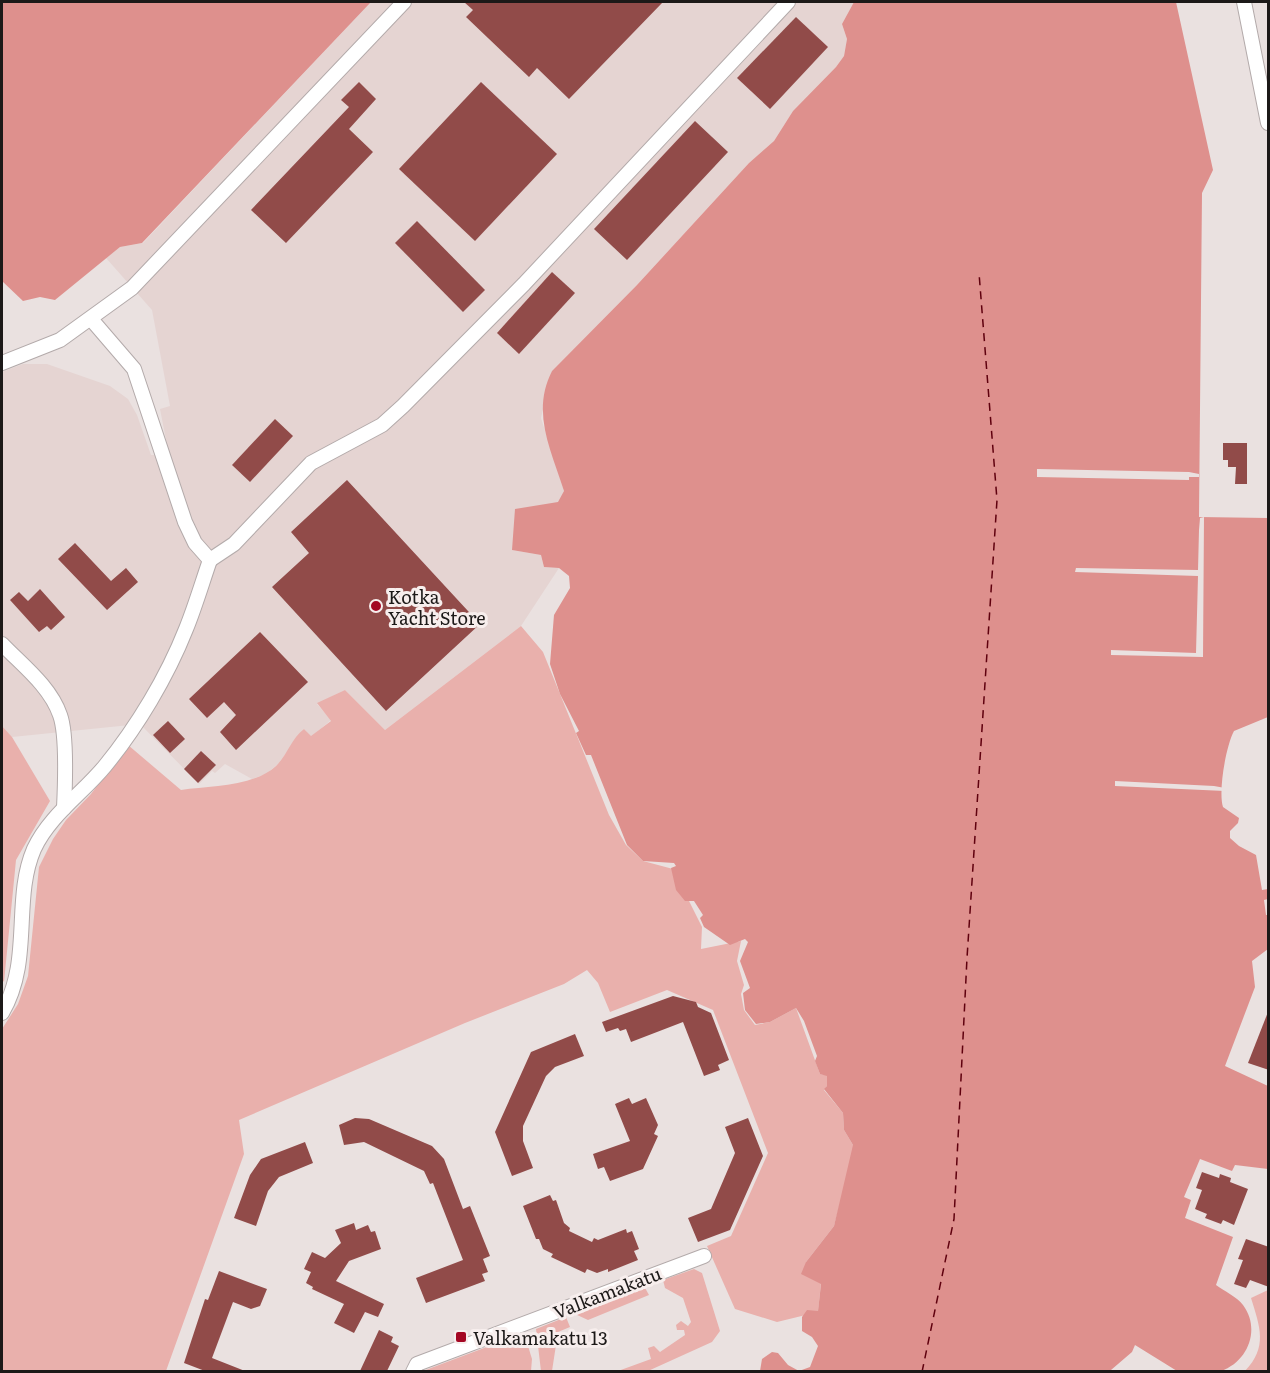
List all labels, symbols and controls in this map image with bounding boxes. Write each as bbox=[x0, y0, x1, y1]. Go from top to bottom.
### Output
place label: Kotka Yacht Store bbox=[388, 583, 486, 631]
marker: Kotka Yacht Store bbox=[369, 599, 383, 613]
street label: Valkamakatu bbox=[549, 1259, 665, 1325]
place label: Valkamakatu 13 bbox=[473, 1324, 608, 1351]
marker: Valkamakatu 13 bbox=[454, 1330, 468, 1344]

